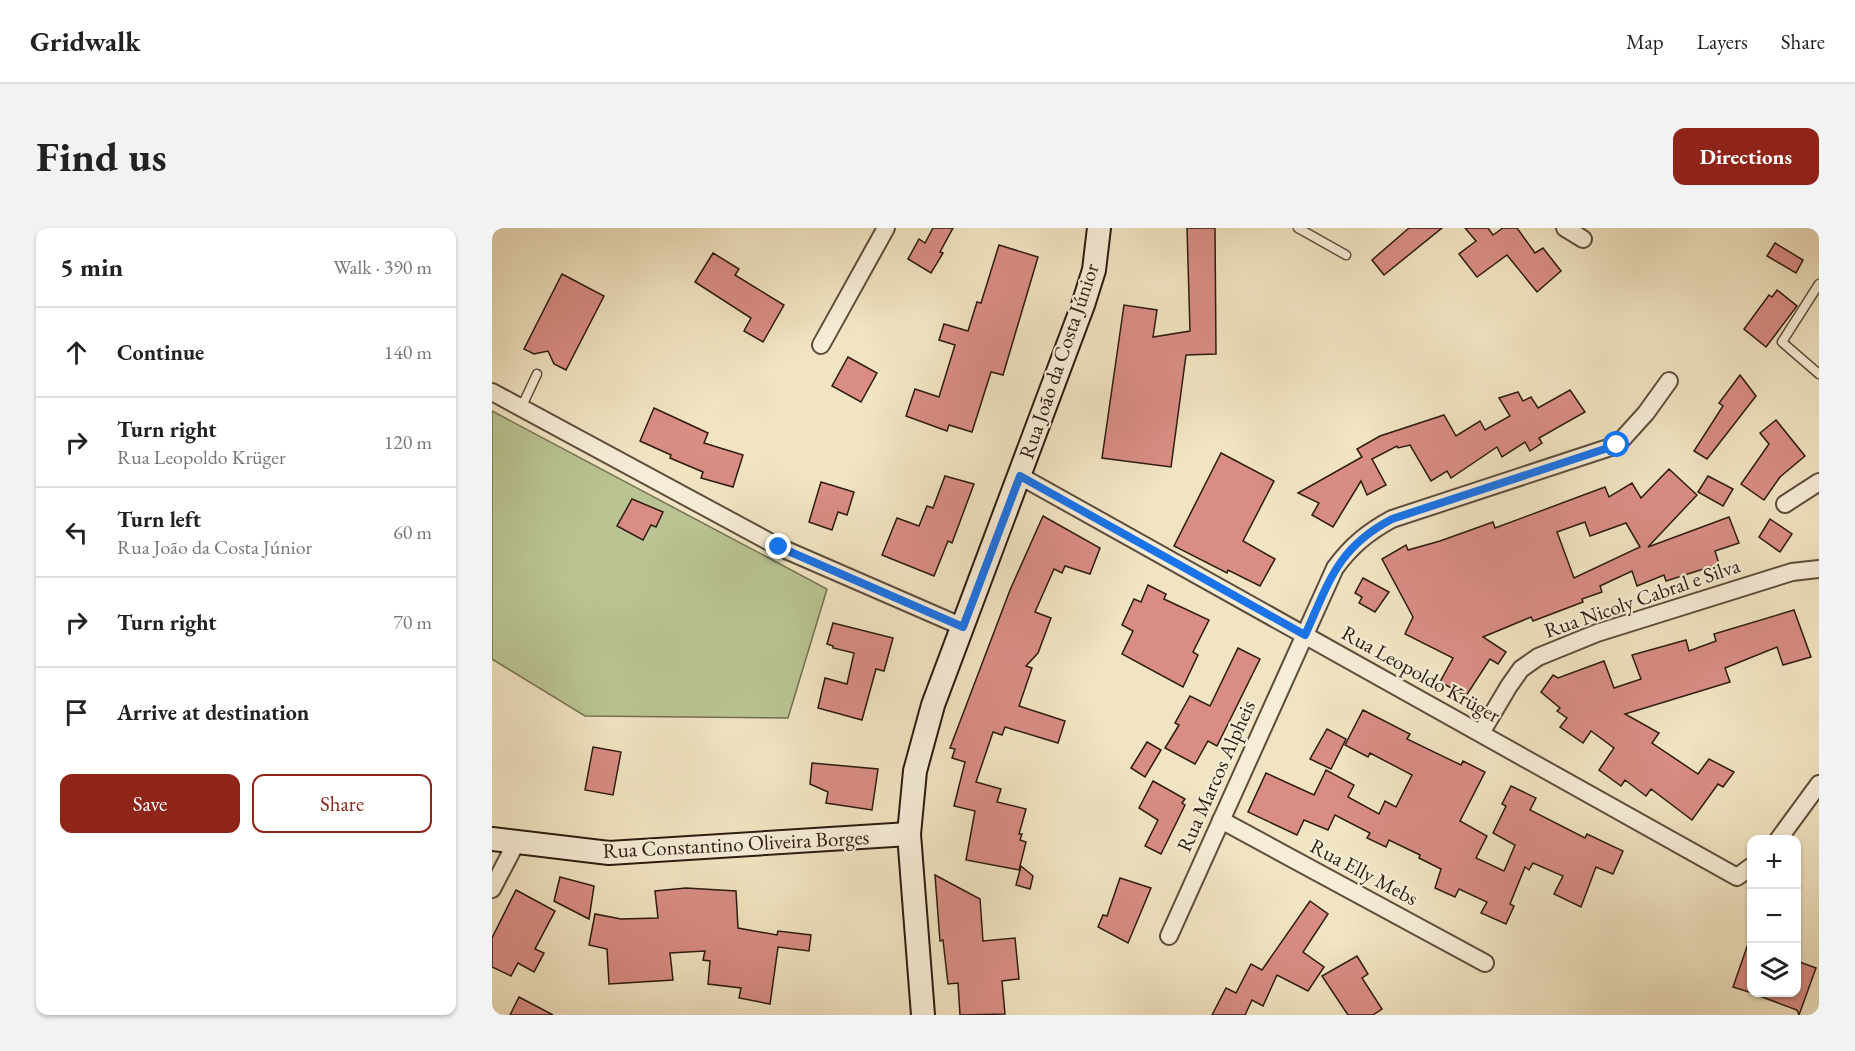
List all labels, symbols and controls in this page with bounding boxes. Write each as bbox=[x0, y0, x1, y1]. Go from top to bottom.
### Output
text: Gridwalk bbox=[30, 23, 141, 59]
text: Map bbox=[1626, 28, 1664, 55]
text: Layers bbox=[1697, 28, 1748, 55]
text: Share bbox=[1781, 28, 1825, 55]
button: Directions bbox=[1673, 128, 1819, 185]
text: Find us bbox=[36, 129, 167, 184]
text: 5 min bbox=[60, 250, 123, 284]
text: Walk · 390 m bbox=[333, 254, 432, 280]
street label: Rua João da Costa Júnior bbox=[1012, 260, 1105, 462]
icon: ahead bbox=[60, 336, 93, 369]
text: Continue bbox=[117, 338, 204, 367]
text: 140 m bbox=[384, 339, 432, 365]
text: Turn right bbox=[117, 415, 216, 444]
icon: right bbox=[60, 426, 93, 459]
text: 120 m bbox=[384, 429, 432, 455]
route start bbox=[1603, 431, 1629, 457]
text: Rua Leopoldo Krüger bbox=[117, 444, 286, 470]
text: Turn left bbox=[117, 505, 201, 534]
icon: left bbox=[60, 516, 93, 549]
text: 60 m bbox=[393, 519, 432, 545]
route end bbox=[765, 533, 791, 559]
text: Rua João da Costa Júnior bbox=[117, 534, 312, 560]
street label: Rua Nicoly Cabral e Silva bbox=[1540, 551, 1744, 644]
icon: right bbox=[60, 606, 93, 639]
text: Turn right bbox=[117, 608, 216, 637]
text: 70 m bbox=[393, 609, 432, 635]
street label: Rua Leopoldo Krüger bbox=[1337, 619, 1505, 728]
icon: arrive bbox=[60, 696, 93, 729]
street label: Rua Marcos Alpheis bbox=[1170, 696, 1261, 856]
text: Arrive at destination bbox=[117, 698, 309, 727]
button: Save bbox=[60, 774, 240, 833]
button: Share bbox=[252, 774, 432, 833]
street label: Rua Constantino Oliveira Borges bbox=[602, 823, 870, 864]
street label: Rua Elly Mebs bbox=[1306, 832, 1423, 911]
map controls bbox=[1747, 835, 1801, 997]
button: + bbox=[1747, 835, 1801, 889]
button: − bbox=[1747, 889, 1801, 943]
button: layers bbox=[1747, 943, 1801, 997]

